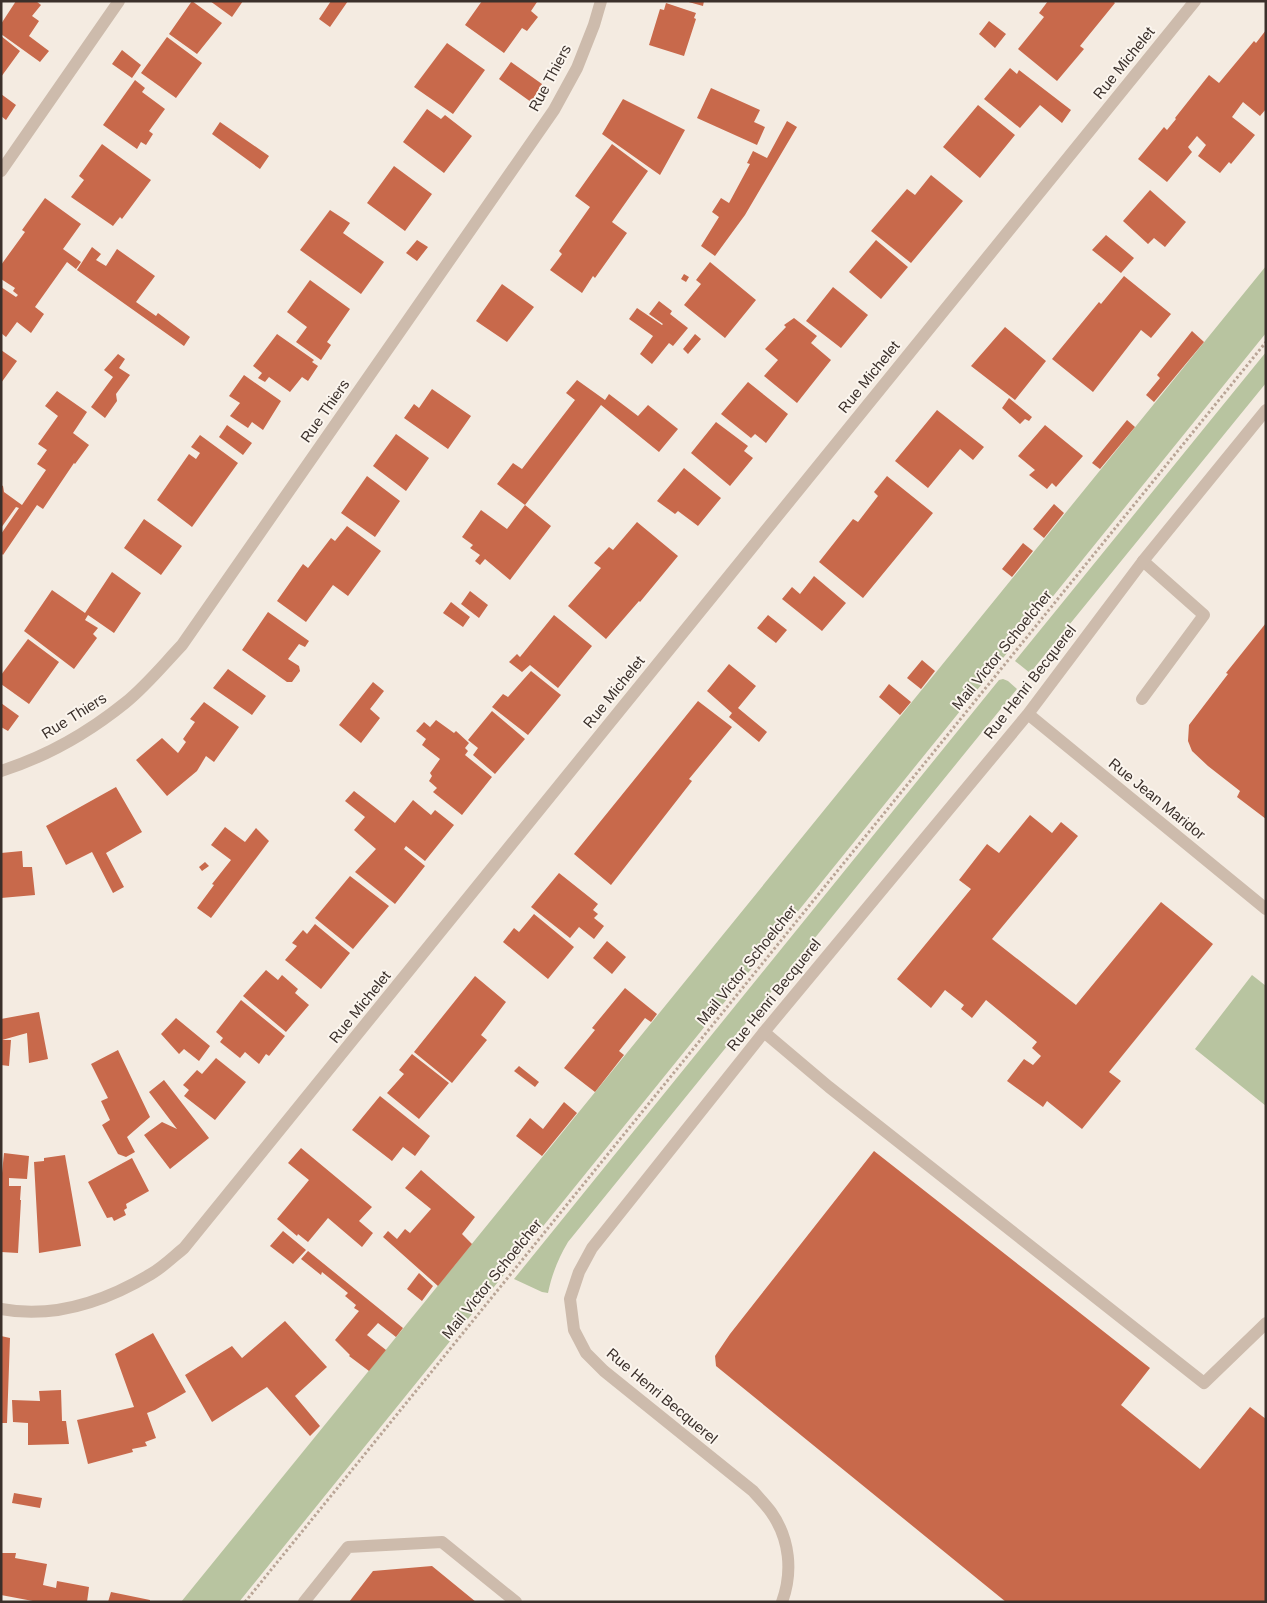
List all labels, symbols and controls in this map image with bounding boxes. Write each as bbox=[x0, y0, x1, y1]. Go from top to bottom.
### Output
street label: Rue Michelet bbox=[1089, 23, 1158, 102]
street label: Rue Thiers bbox=[525, 42, 574, 114]
street label: Rue Michelet bbox=[834, 337, 903, 416]
street label: Rue Thiers bbox=[297, 376, 353, 446]
street label: Mail Victor Schoelcher bbox=[948, 586, 1055, 713]
street label: Rue Henri Becquerel bbox=[980, 622, 1079, 742]
street label: Rue Michelet bbox=[579, 652, 648, 731]
street label: Rue Thiers bbox=[38, 689, 109, 742]
street label: Rue Jean Maridor bbox=[1106, 754, 1209, 843]
street label: Mail Victor Schoelcher bbox=[693, 901, 800, 1028]
street label: Rue Henri Becquerel bbox=[723, 935, 824, 1054]
street label: Rue Michelet bbox=[325, 967, 394, 1046]
street label: Mail Victor Schoelcher bbox=[438, 1215, 545, 1342]
street label: Rue Henri Becquerel bbox=[604, 1344, 721, 1447]

